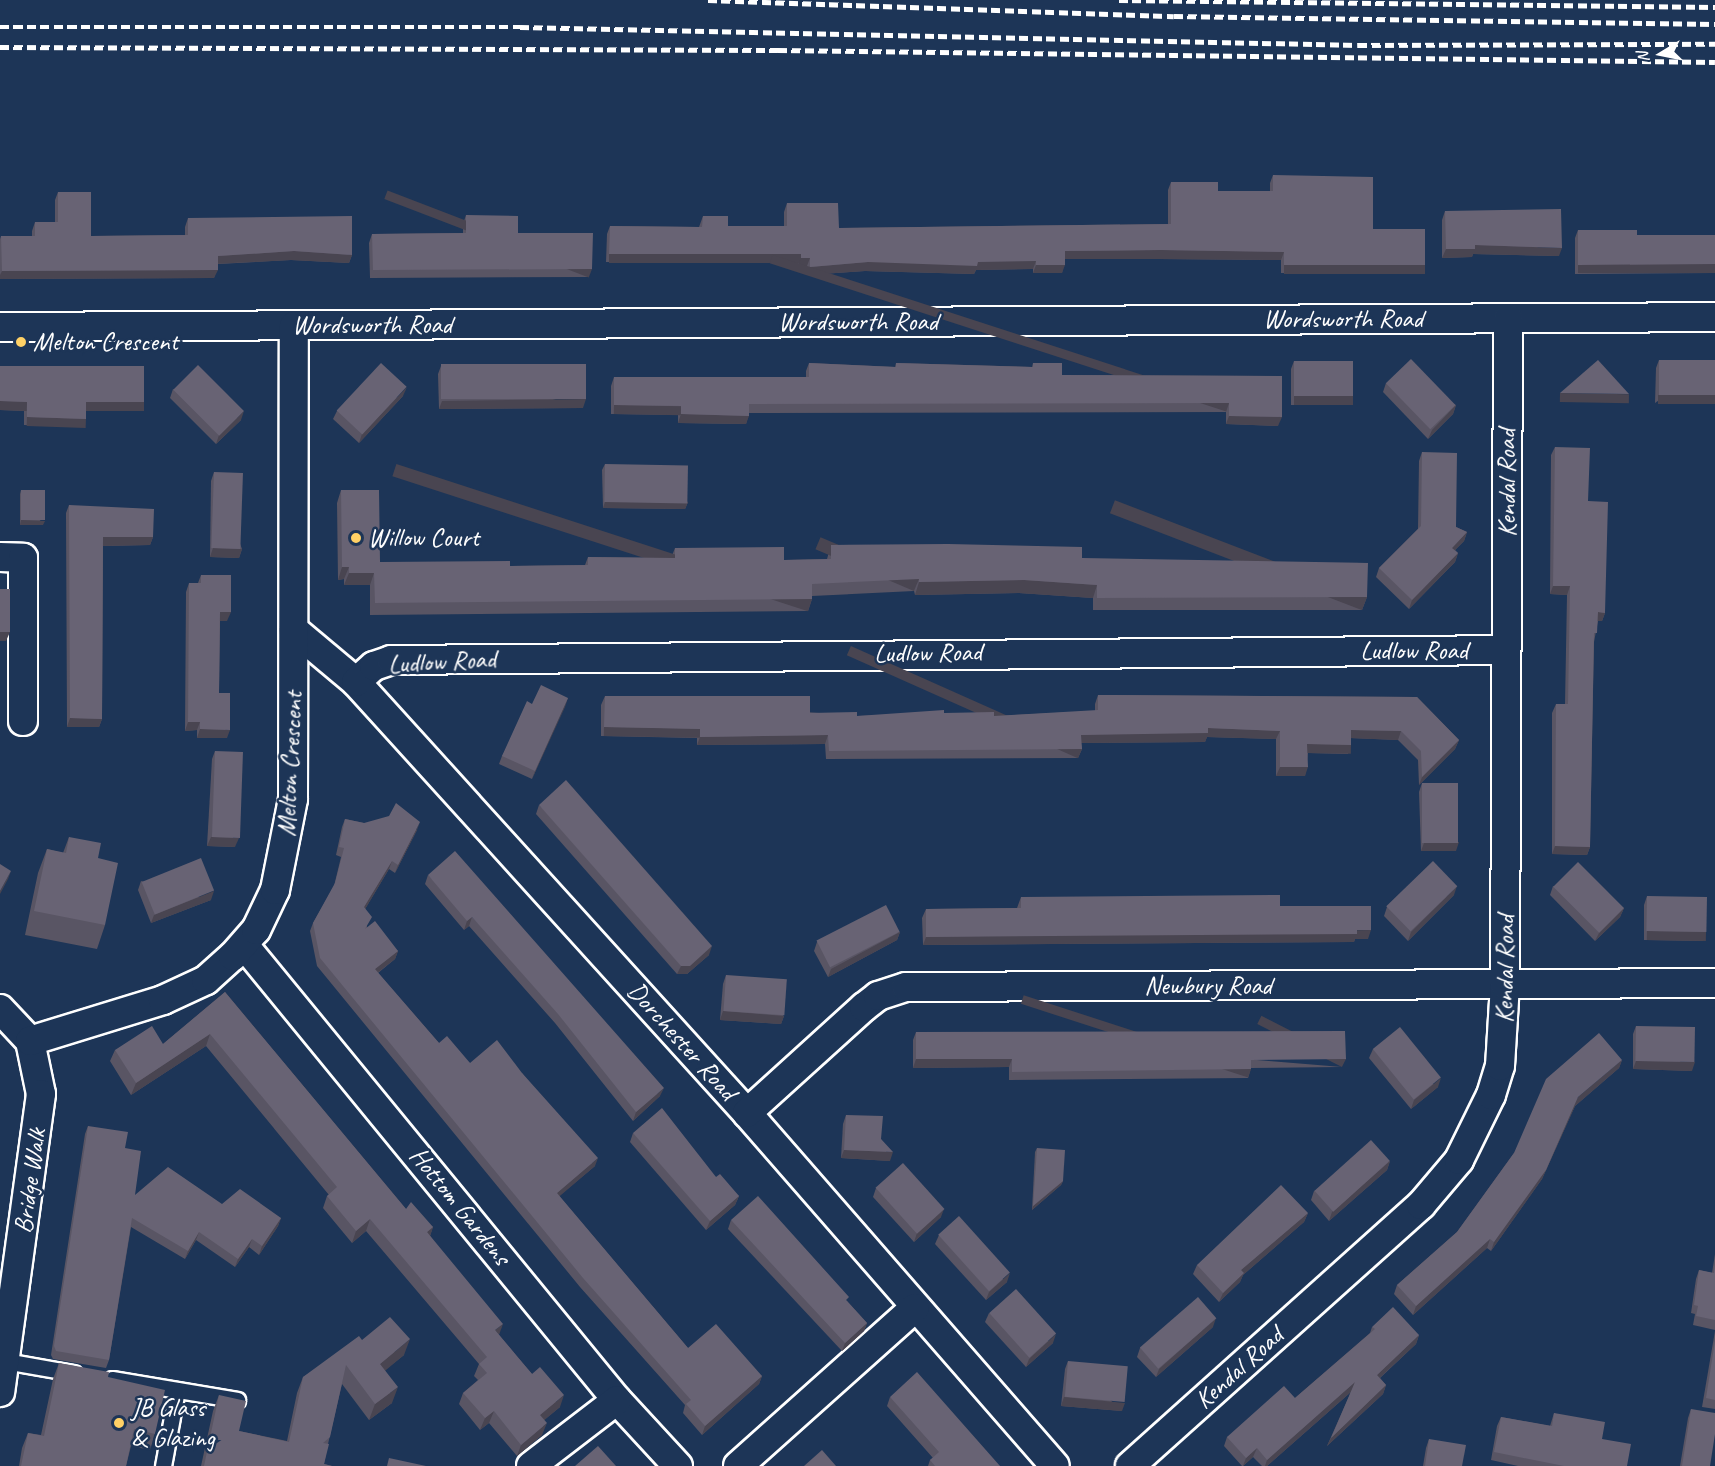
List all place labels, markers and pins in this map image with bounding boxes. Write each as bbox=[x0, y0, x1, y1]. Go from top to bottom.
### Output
place label: Melton Crescent bbox=[33, 326, 178, 358]
marker: Melton Crescent bbox=[14, 335, 28, 349]
place label: Willow Court bbox=[368, 522, 479, 554]
marker: Willow Court bbox=[349, 531, 363, 545]
place label: JB Glass & Glazing bbox=[131, 1392, 215, 1454]
marker: JB Glass & Glazing bbox=[112, 1416, 126, 1430]

